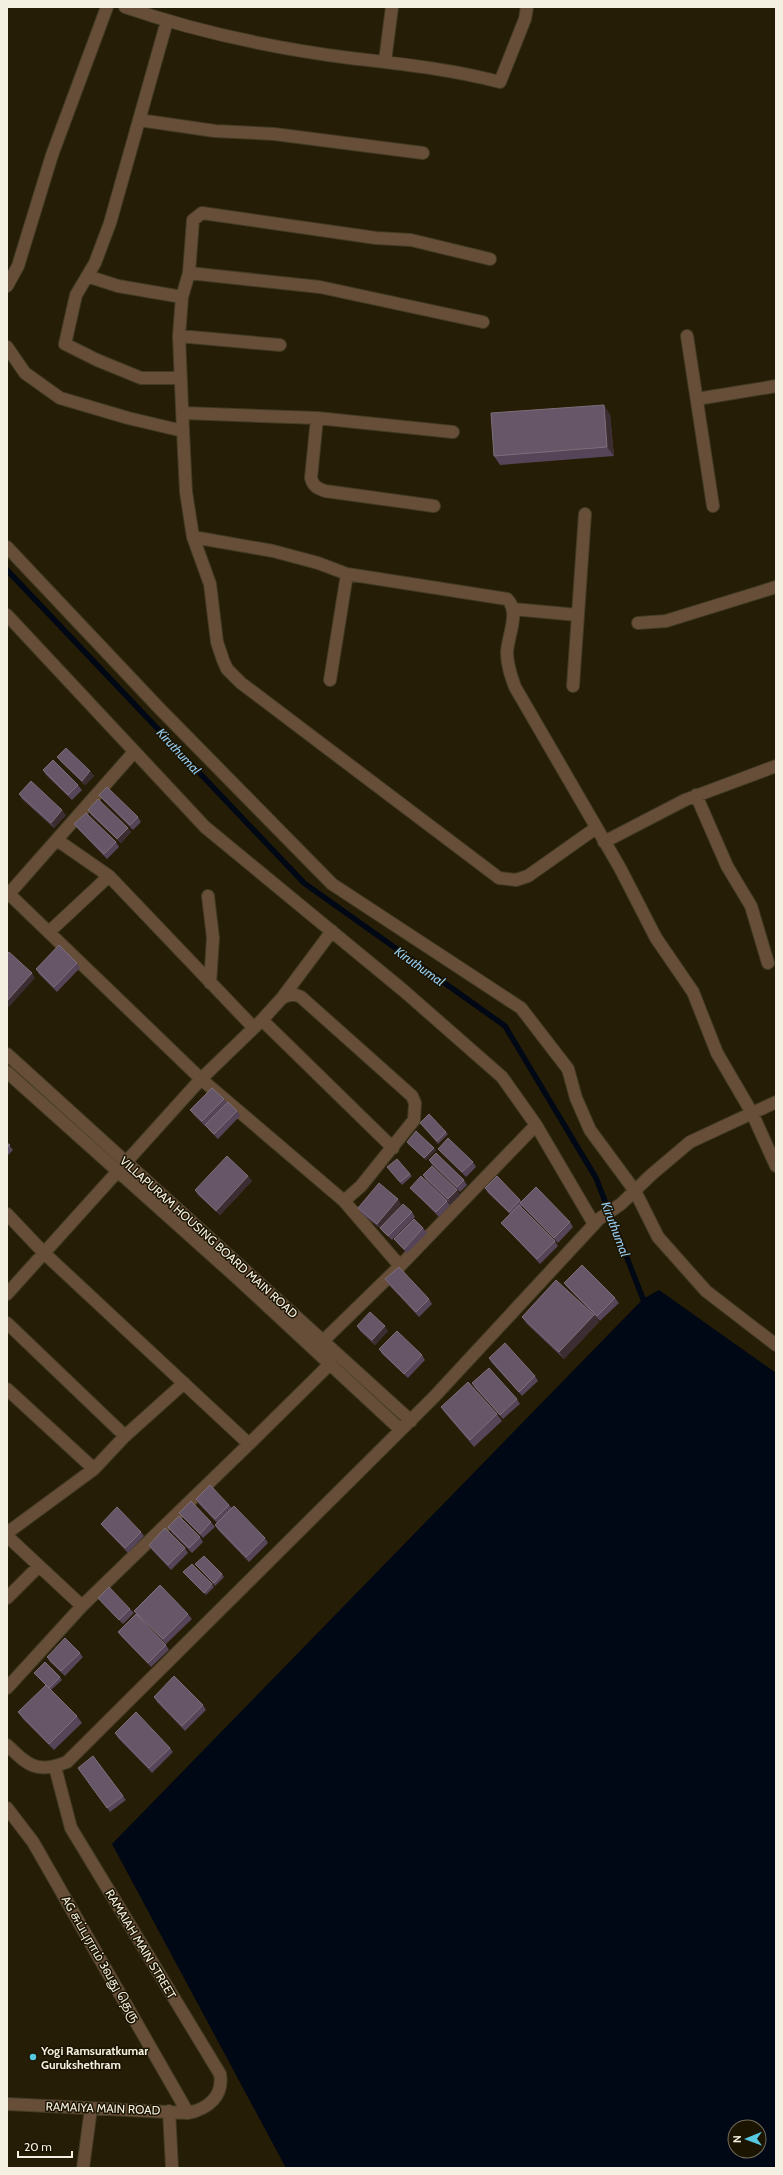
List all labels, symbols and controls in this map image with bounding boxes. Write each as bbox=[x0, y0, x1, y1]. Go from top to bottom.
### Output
water label: Kiruthumal bbox=[153, 724, 205, 778]
water label: Kiruthumal bbox=[392, 943, 448, 989]
street label: VILLAPURAM HOUSING BOARD MAIN ROAD bbox=[117, 1153, 301, 1321]
water label: Kiruthumal bbox=[598, 1199, 634, 1259]
street label: RAMAIAH MAIN STREET bbox=[102, 1887, 180, 2002]
street label: AG சுப்புராம் 3வது தெரு bbox=[58, 1893, 144, 2026]
place label: Yogi Ramsuratkumar Gurukshethram bbox=[40, 2043, 148, 2072]
marker: Yogi Ramsuratkumar Gurukshethram bbox=[28, 2052, 38, 2062]
street label: RAMAIYA MAIN ROAD bbox=[45, 2099, 161, 2118]
north arrow bbox=[727, 2119, 767, 2159]
scale bar bbox=[18, 2133, 72, 2159]
text: N bbox=[730, 2135, 744, 2143]
text: 20 m bbox=[24, 2139, 52, 2154]

